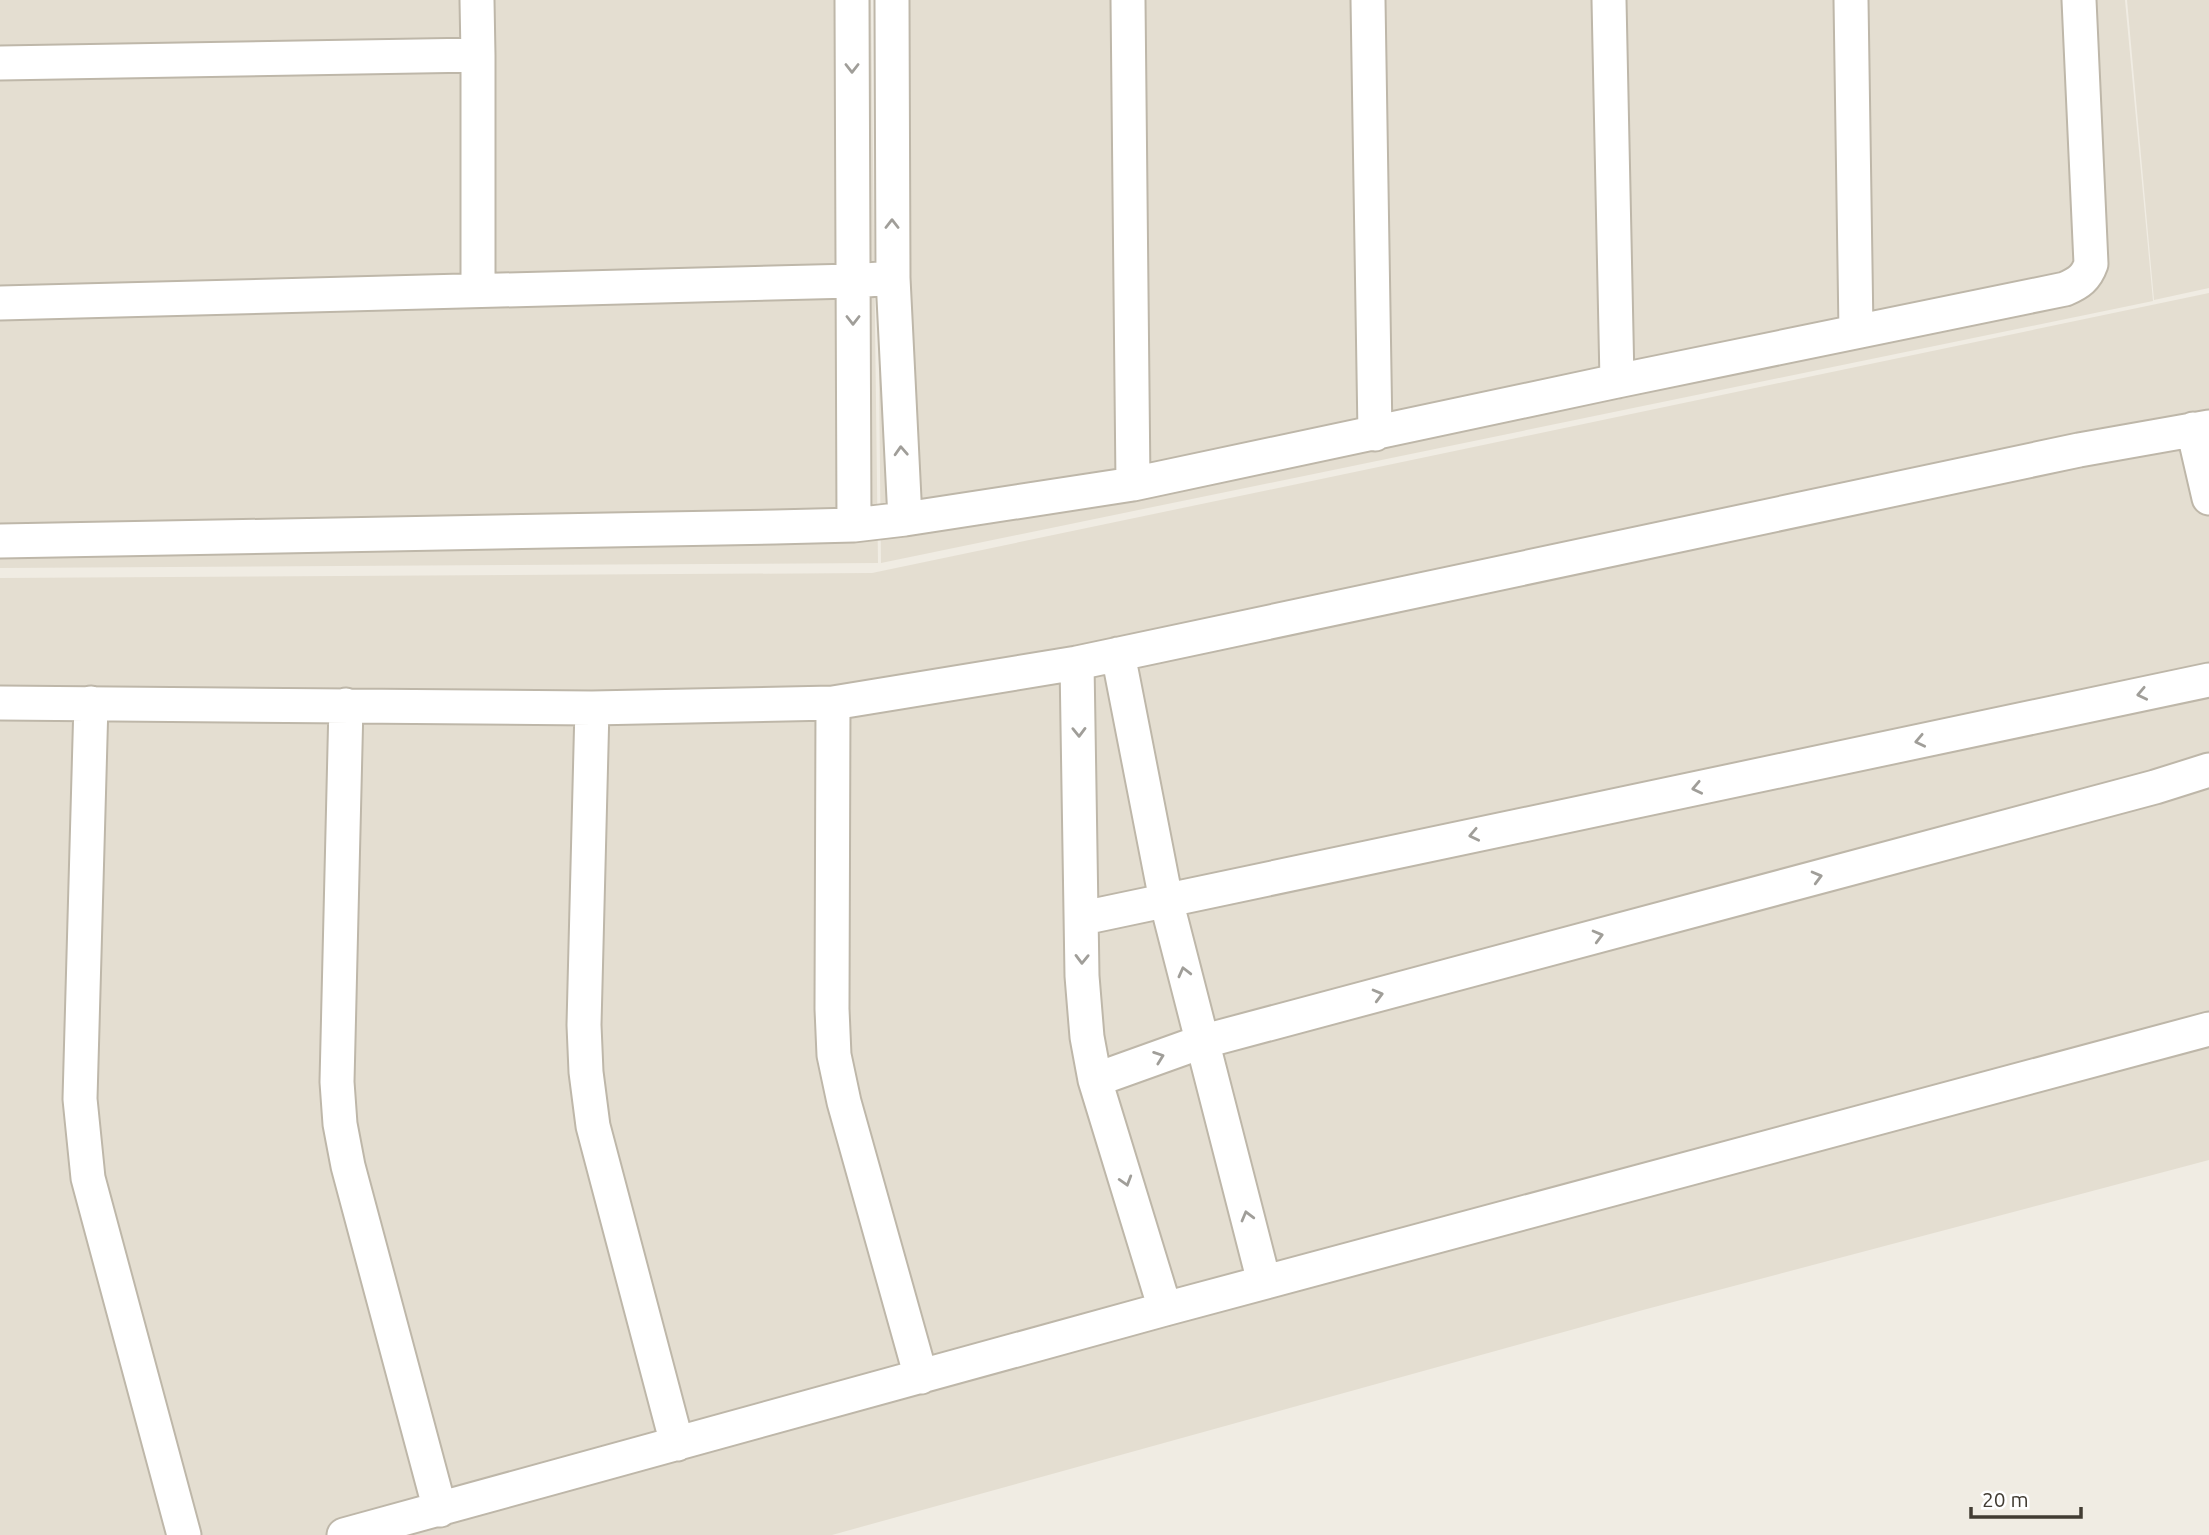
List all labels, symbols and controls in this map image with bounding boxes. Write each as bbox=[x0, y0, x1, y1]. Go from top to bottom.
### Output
one-way arrow bbox=[844, 63, 860, 74]
one-way arrow bbox=[884, 218, 900, 229]
one-way arrow bbox=[845, 315, 861, 326]
one-way arrow bbox=[894, 445, 909, 456]
one-way arrow bbox=[2136, 686, 2148, 701]
one-way arrow bbox=[1071, 726, 1086, 737]
one-way arrow bbox=[1914, 733, 1926, 748]
one-way arrow bbox=[1691, 780, 1703, 795]
one-way arrow bbox=[1468, 827, 1480, 841]
one-way arrow bbox=[1811, 871, 1823, 885]
one-way arrow bbox=[1592, 930, 1604, 944]
one-way arrow bbox=[1075, 954, 1090, 965]
one-way arrow bbox=[1177, 966, 1192, 978]
one-way arrow bbox=[1372, 988, 1384, 1003]
one-way arrow bbox=[1153, 1051, 1165, 1065]
one-way arrow bbox=[1117, 1175, 1132, 1187]
one-way arrow bbox=[1241, 1210, 1255, 1222]
scale bar bbox=[1971, 1476, 2081, 1520]
text: 20 m bbox=[1982, 1487, 2029, 1511]

